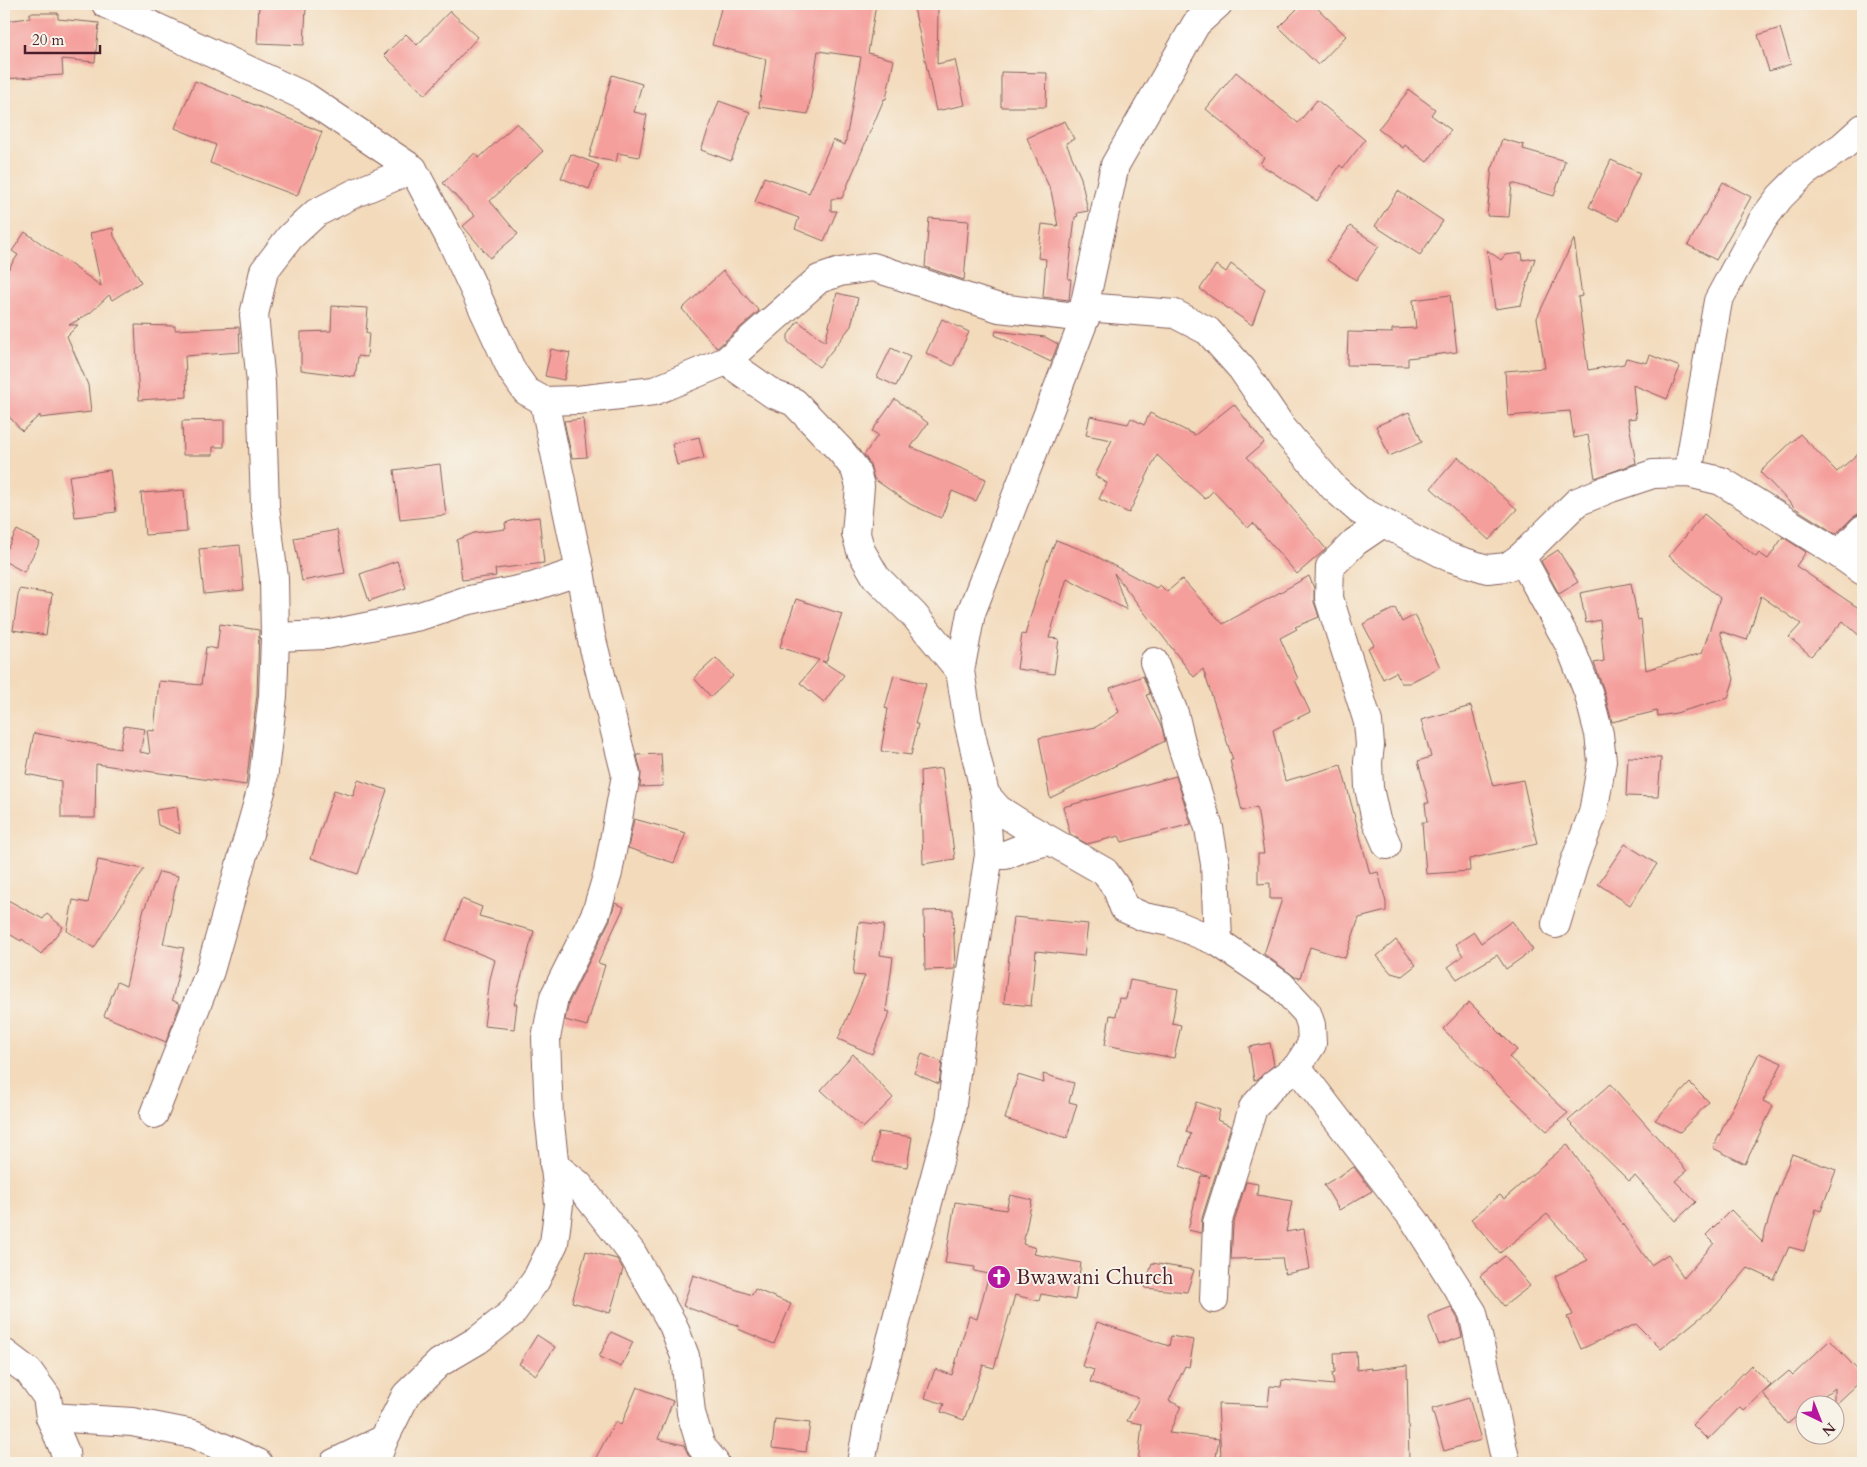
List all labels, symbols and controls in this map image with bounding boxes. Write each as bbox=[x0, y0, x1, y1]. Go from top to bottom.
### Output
scale bar bbox=[25, 22, 100, 54]
text: 20 m bbox=[32, 30, 64, 50]
place label: Bwawani Church bbox=[1016, 1263, 1174, 1292]
church icon: Bwawani Church bbox=[986, 1264, 1012, 1290]
north arrow bbox=[1794, 1394, 1844, 1444]
text: N bbox=[1818, 1418, 1839, 1440]

